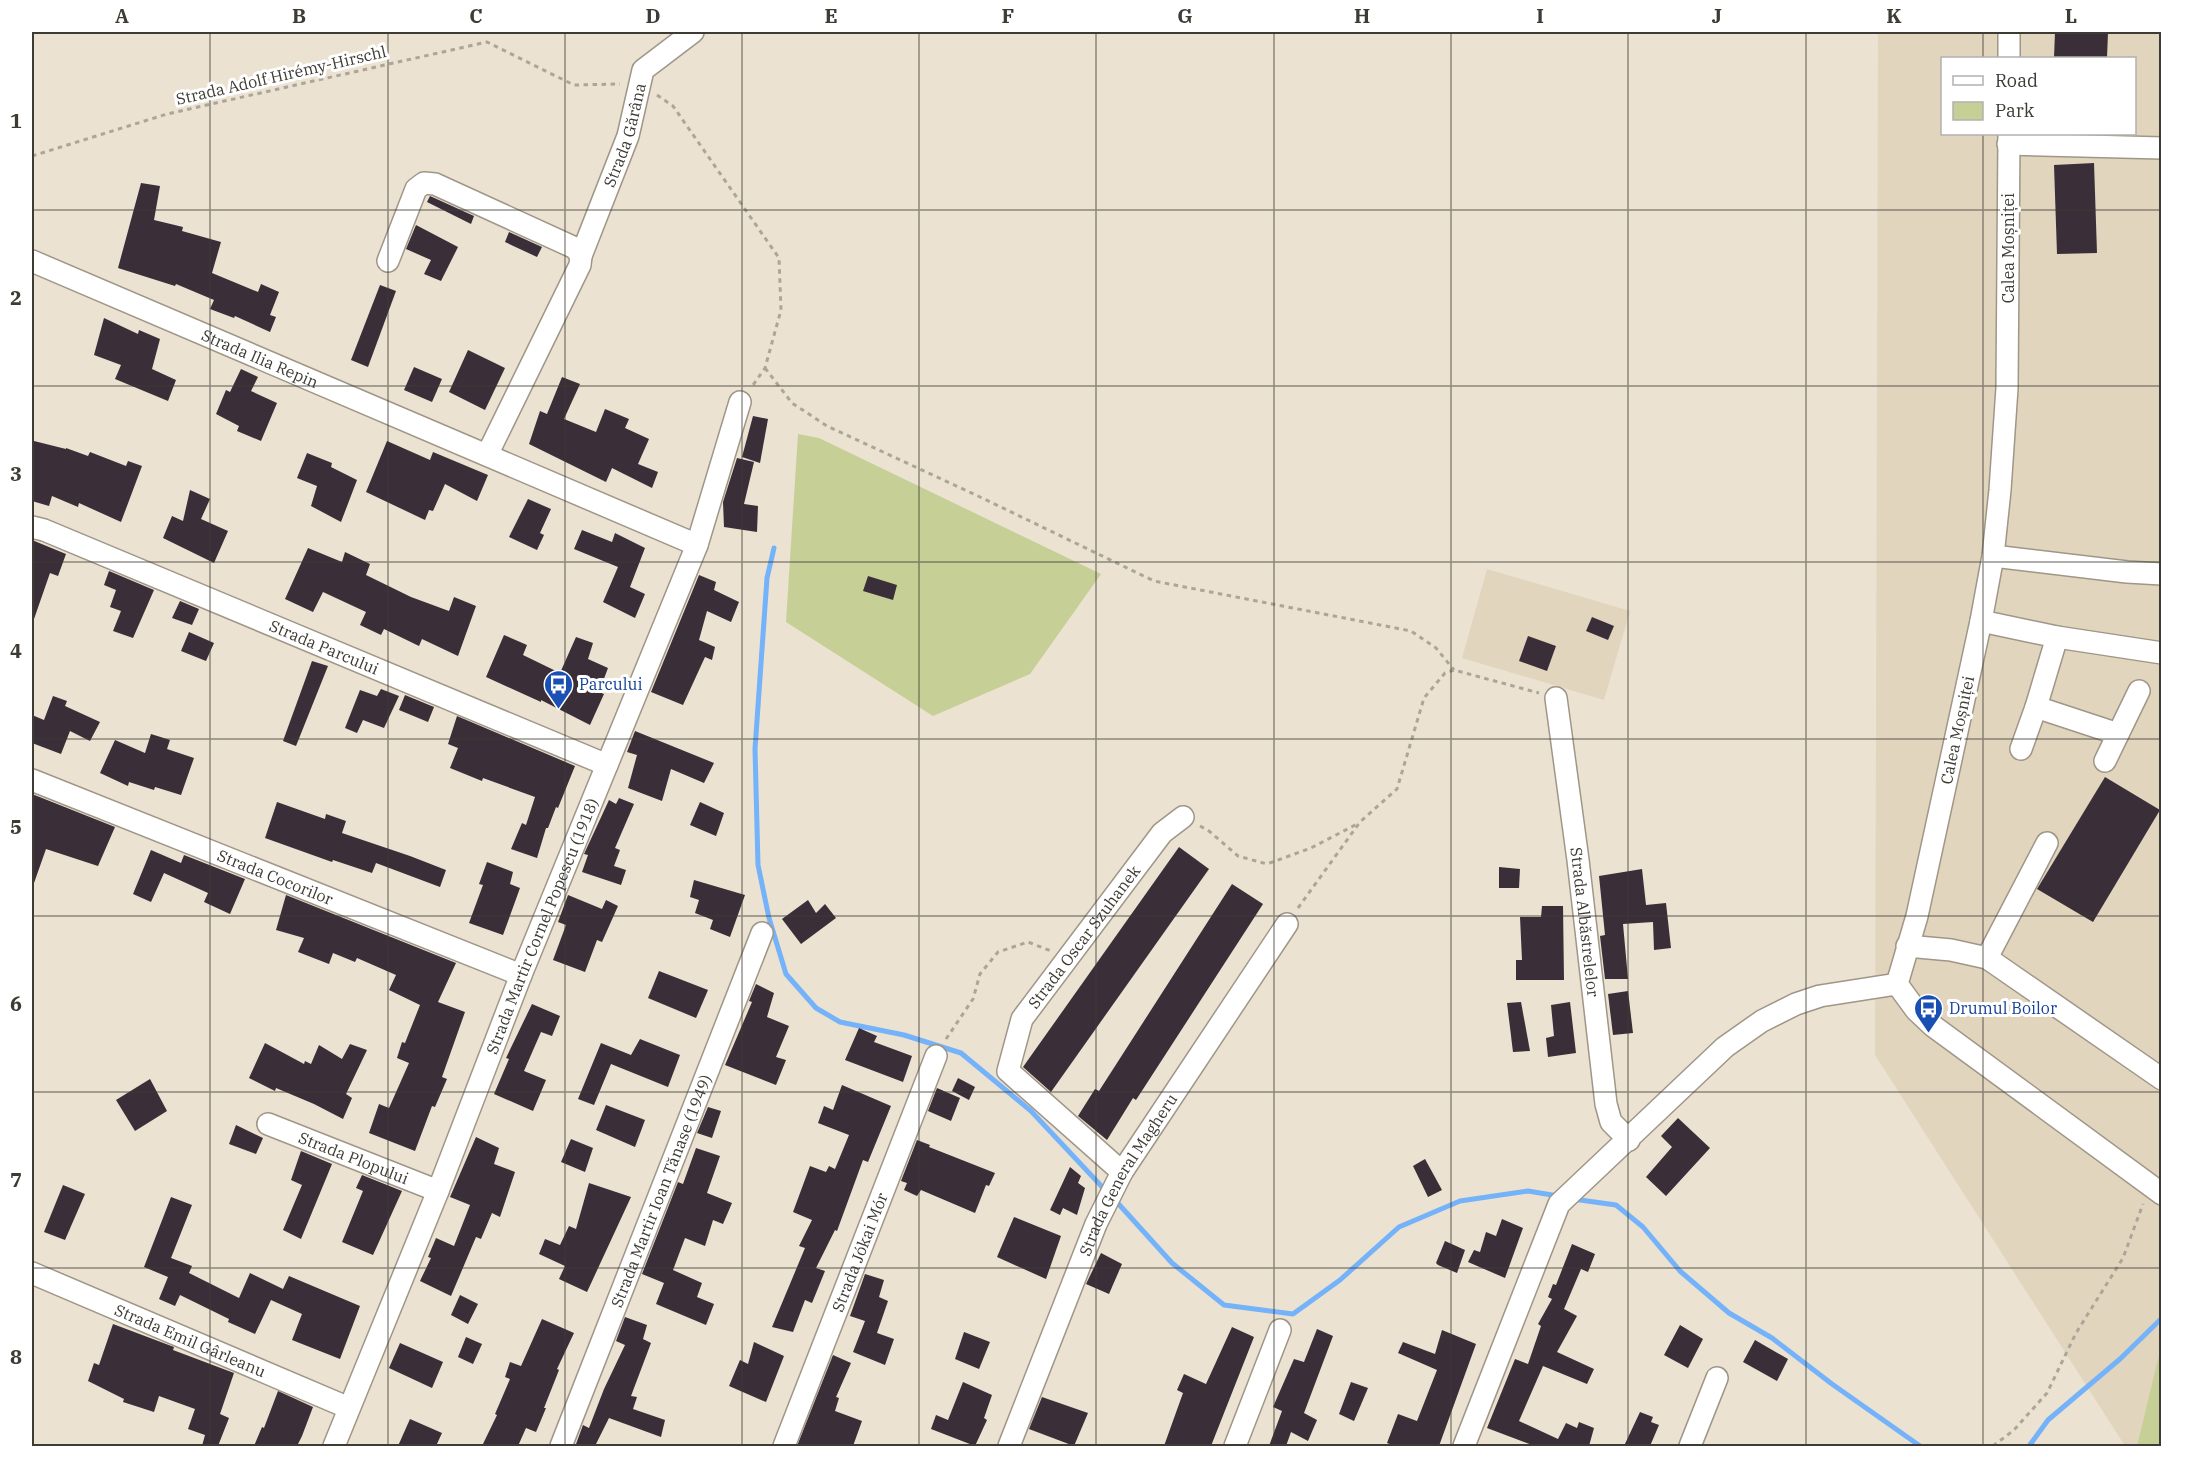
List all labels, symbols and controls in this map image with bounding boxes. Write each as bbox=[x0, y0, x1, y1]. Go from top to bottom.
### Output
text: A bbox=[115, 2, 129, 29]
text: B bbox=[292, 2, 306, 29]
text: C bbox=[469, 2, 483, 29]
text: D bbox=[645, 2, 661, 29]
text: E bbox=[824, 2, 838, 29]
text: F bbox=[1002, 2, 1014, 29]
text: G bbox=[1177, 2, 1193, 29]
text: H bbox=[1354, 2, 1370, 29]
text: I bbox=[1536, 2, 1544, 29]
text: J bbox=[1712, 2, 1722, 29]
text: K bbox=[1886, 2, 1902, 29]
text: L bbox=[2065, 2, 2077, 29]
street label: Strada Adolf Hirémy-Hirschl bbox=[174, 41, 388, 109]
legend bbox=[1941, 57, 2136, 135]
text: Road bbox=[1995, 69, 2038, 92]
street label: Strada Gărâna bbox=[599, 81, 650, 190]
text: Park bbox=[1995, 99, 2035, 122]
text: 1 bbox=[10, 107, 22, 134]
street label: Calea Moșniței bbox=[1998, 193, 2018, 303]
text: 2 bbox=[10, 284, 22, 311]
street label: Strada Ilia Repin bbox=[199, 325, 322, 392]
text: 3 bbox=[10, 460, 22, 487]
street label: Strada Parcului bbox=[267, 615, 382, 679]
text: 4 bbox=[10, 637, 22, 664]
bus stop icon: Parcului bbox=[542, 668, 574, 710]
place label: Parcului bbox=[579, 674, 643, 694]
street label: Calea Moșniței bbox=[1936, 674, 1978, 786]
street label: Strada Martir Cornel Popescu (1918) bbox=[482, 795, 602, 1057]
text: 5 bbox=[10, 813, 22, 840]
street label: Strada Cocorilor bbox=[215, 845, 336, 909]
street label: Strada Albăstrelelor bbox=[1566, 846, 1604, 998]
street label: Strada Oscar Szuhanek bbox=[1023, 861, 1145, 1013]
text: 6 bbox=[10, 990, 22, 1017]
bus stop icon: Drumul Boilor bbox=[1912, 992, 1944, 1034]
place label: Drumul Boilor bbox=[1949, 998, 2057, 1018]
street label: Strada Martir Ioan Tănase (1949) bbox=[606, 1071, 716, 1310]
street label: Strada General Magheru bbox=[1075, 1090, 1181, 1259]
street label: Strada Plopului bbox=[296, 1127, 411, 1188]
text: 7 bbox=[10, 1166, 22, 1193]
street label: Strada Jókai Mór bbox=[827, 1190, 892, 1315]
street label: Strada Emil Gârleanu bbox=[112, 1299, 269, 1381]
text: 8 bbox=[10, 1343, 22, 1370]

